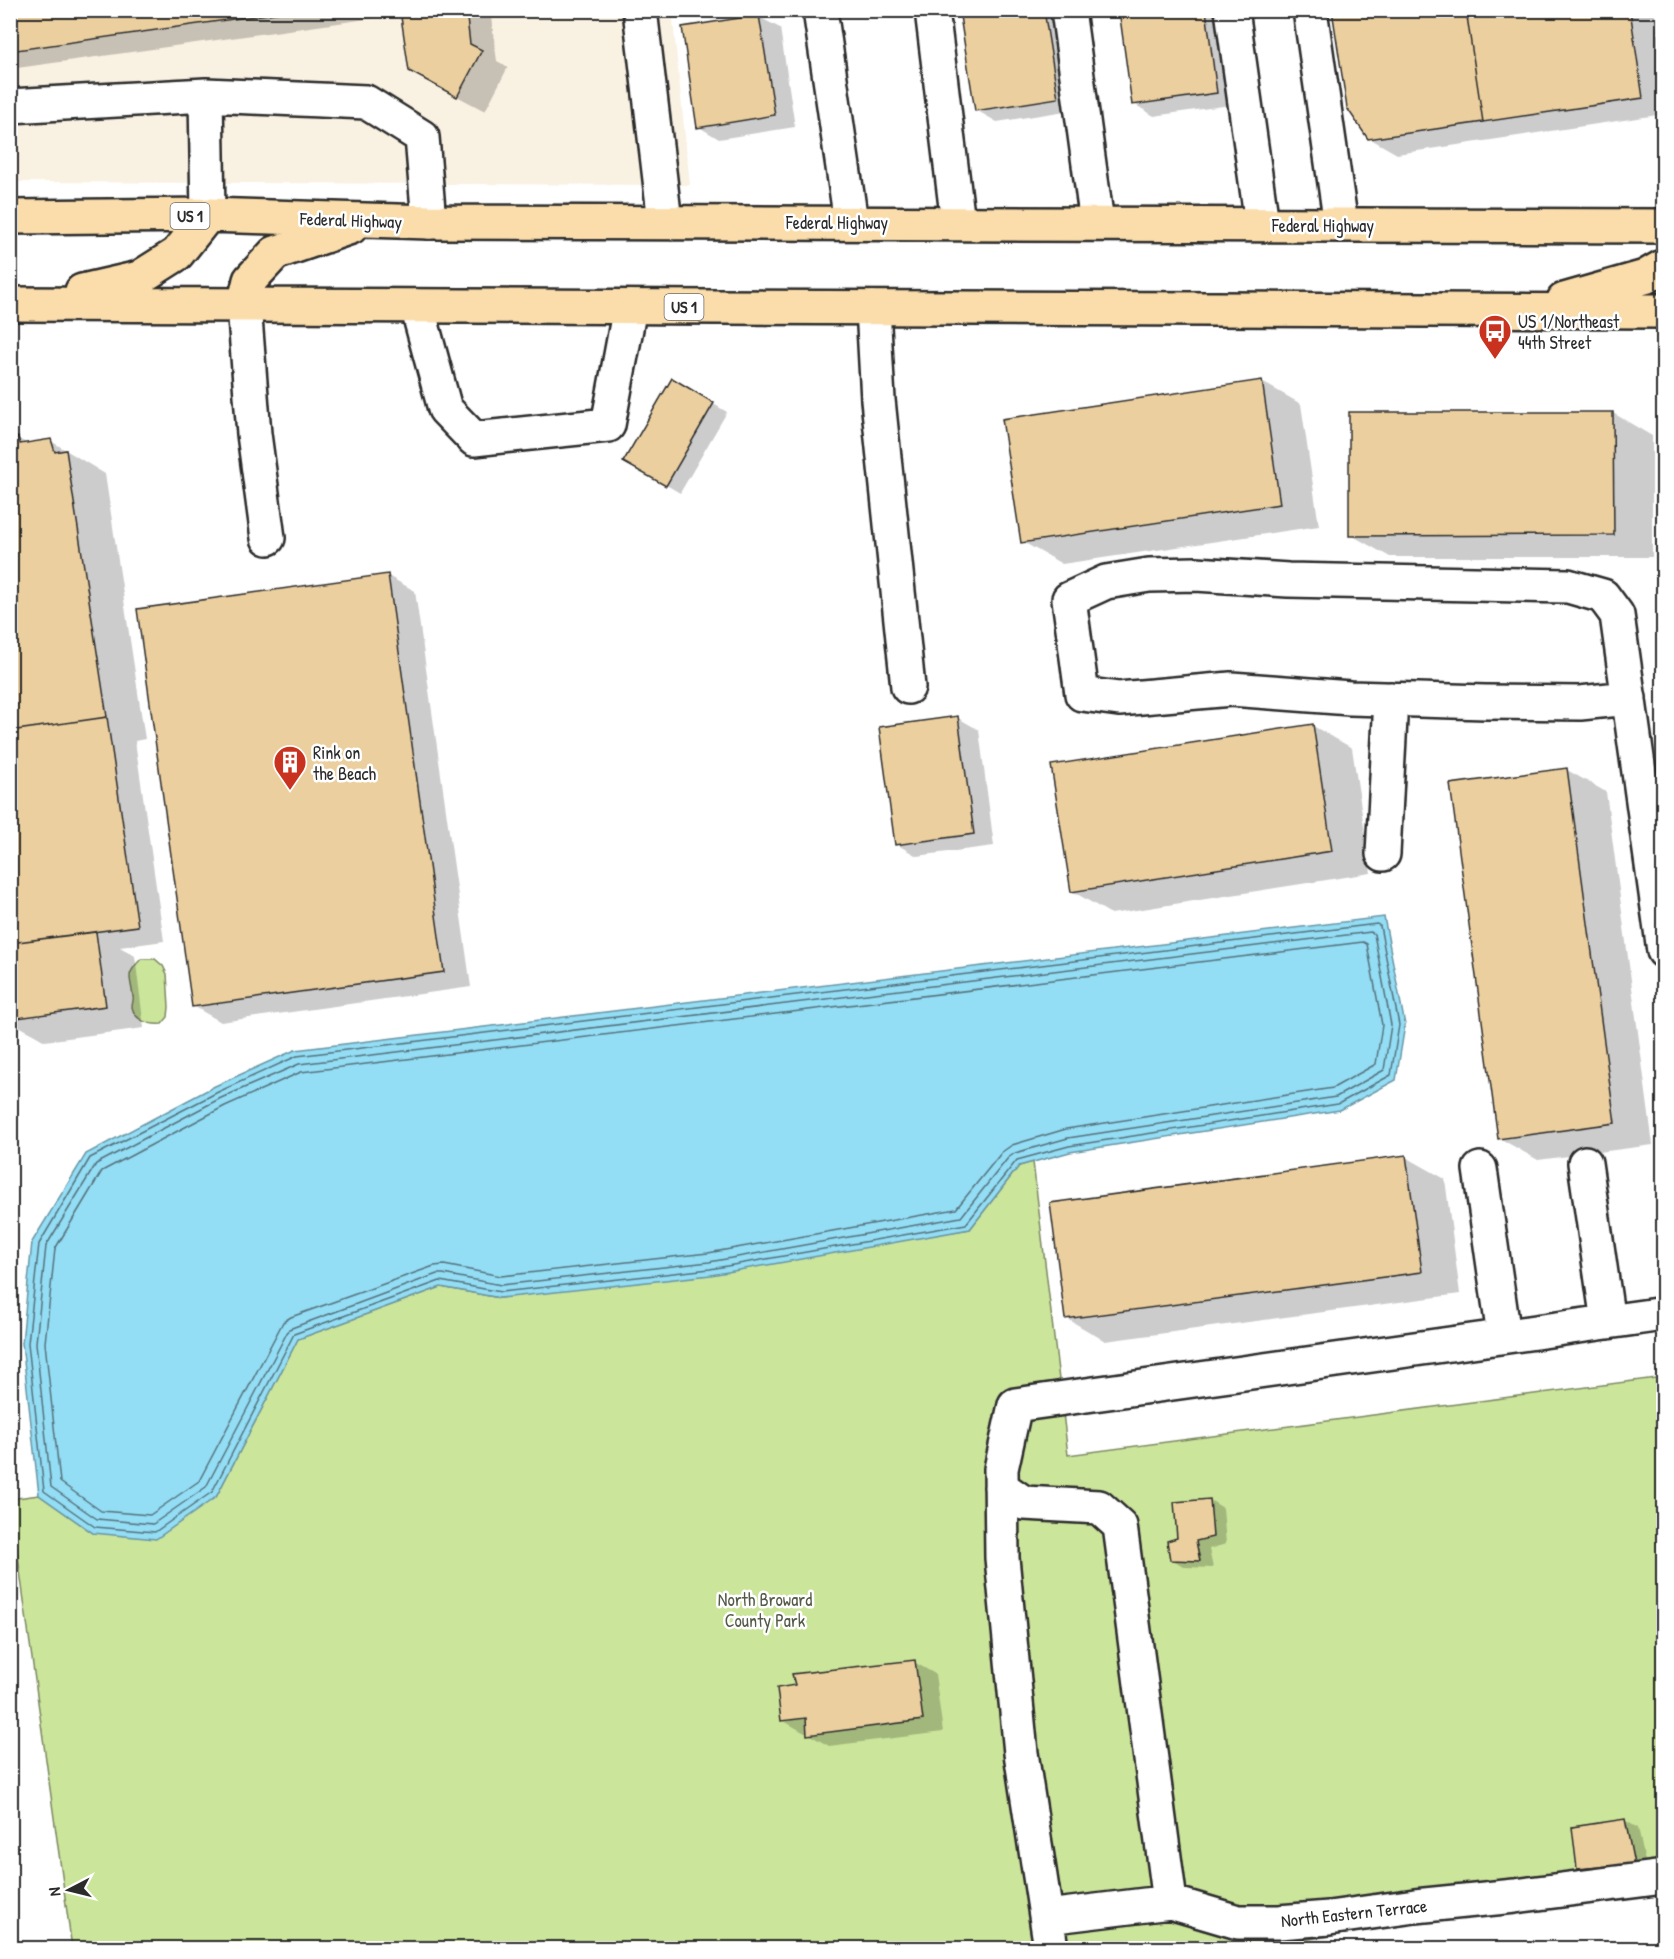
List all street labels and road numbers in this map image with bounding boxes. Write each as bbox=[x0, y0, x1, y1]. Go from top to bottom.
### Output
road number: US 1 bbox=[170, 203, 210, 229]
street label: Federal Highway bbox=[299, 206, 403, 234]
street label: Federal Highway bbox=[785, 210, 888, 235]
street label: Federal Highway bbox=[1271, 213, 1374, 238]
road number: US 1 bbox=[664, 294, 704, 320]
street label: North Eastern Terrace bbox=[1280, 1893, 1428, 1933]

